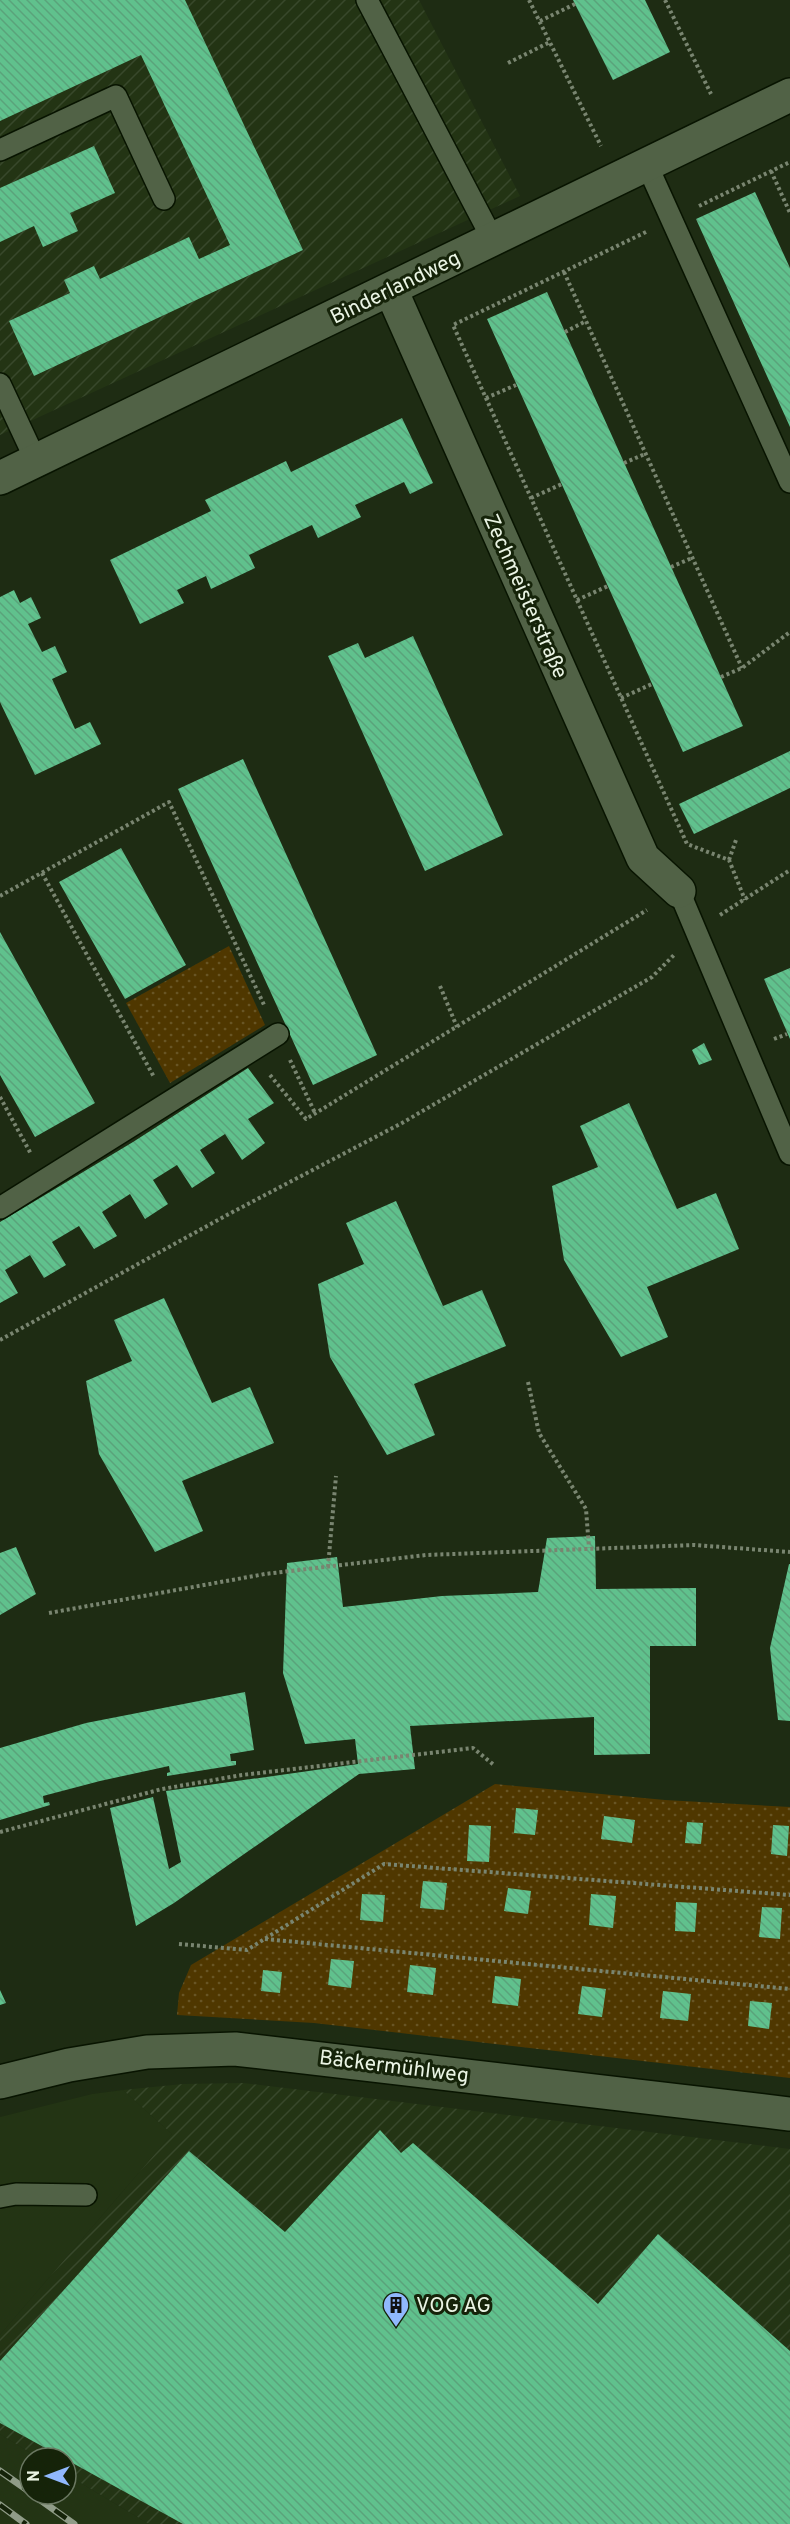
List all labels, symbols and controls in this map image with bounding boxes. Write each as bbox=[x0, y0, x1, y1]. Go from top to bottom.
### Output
street label: Binderlandweg bbox=[326, 245, 465, 332]
street label: Zechmeisterstraße bbox=[476, 510, 573, 683]
street label: Bäckermühlweg bbox=[317, 2045, 470, 2090]
building icon: VOG AG bbox=[381, 2290, 411, 2328]
place label: VOG AG bbox=[416, 2293, 491, 2320]
north arrow bbox=[18, 2446, 78, 2506]
text: N bbox=[25, 2470, 45, 2482]

